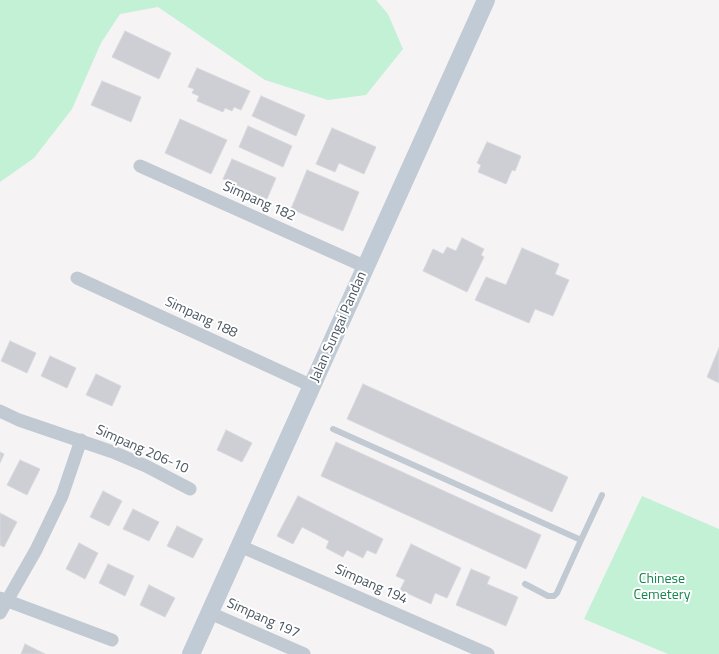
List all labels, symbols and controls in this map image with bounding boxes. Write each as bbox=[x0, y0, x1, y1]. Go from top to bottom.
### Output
street label: Simpang 182 bbox=[220, 178, 298, 226]
street label: Jalan Sungai Pandan bbox=[307, 269, 371, 385]
street label: Simpang 188 bbox=[162, 294, 240, 342]
street label: Simpang 206-10 bbox=[93, 422, 191, 478]
street label: Simpang 194 bbox=[332, 561, 410, 609]
park label: Chinese Cemetery bbox=[634, 572, 690, 604]
street label: Simpang 197 bbox=[224, 595, 302, 643]

